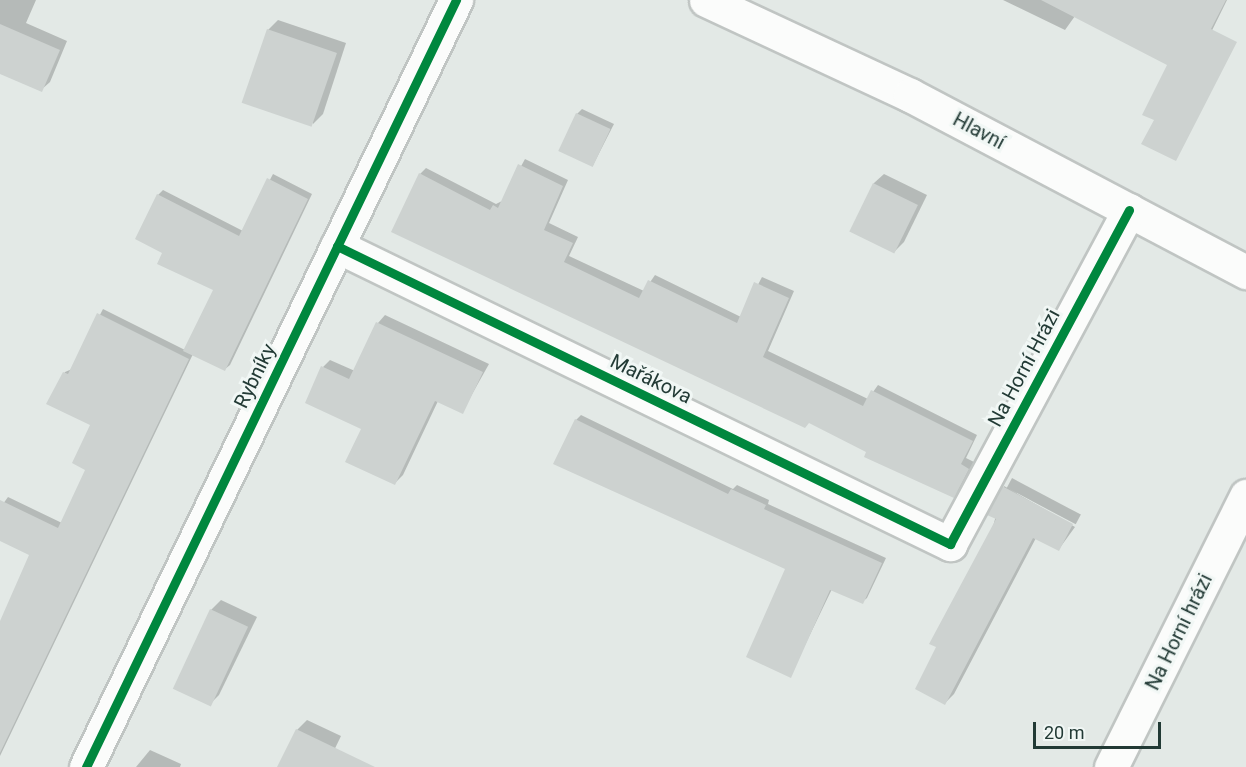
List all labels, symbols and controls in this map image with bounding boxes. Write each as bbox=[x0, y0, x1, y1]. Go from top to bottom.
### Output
street label: Hlavní bbox=[949, 107, 1009, 155]
street label: Na Horní Hrázi bbox=[983, 305, 1065, 431]
street label: Rybníky bbox=[229, 340, 281, 412]
street label: Mařákova bbox=[606, 349, 696, 409]
street label: Na Horní hrázi bbox=[1140, 570, 1218, 694]
scale bar bbox=[1036, 710, 1164, 748]
text: 20 m bbox=[1044, 722, 1084, 743]

